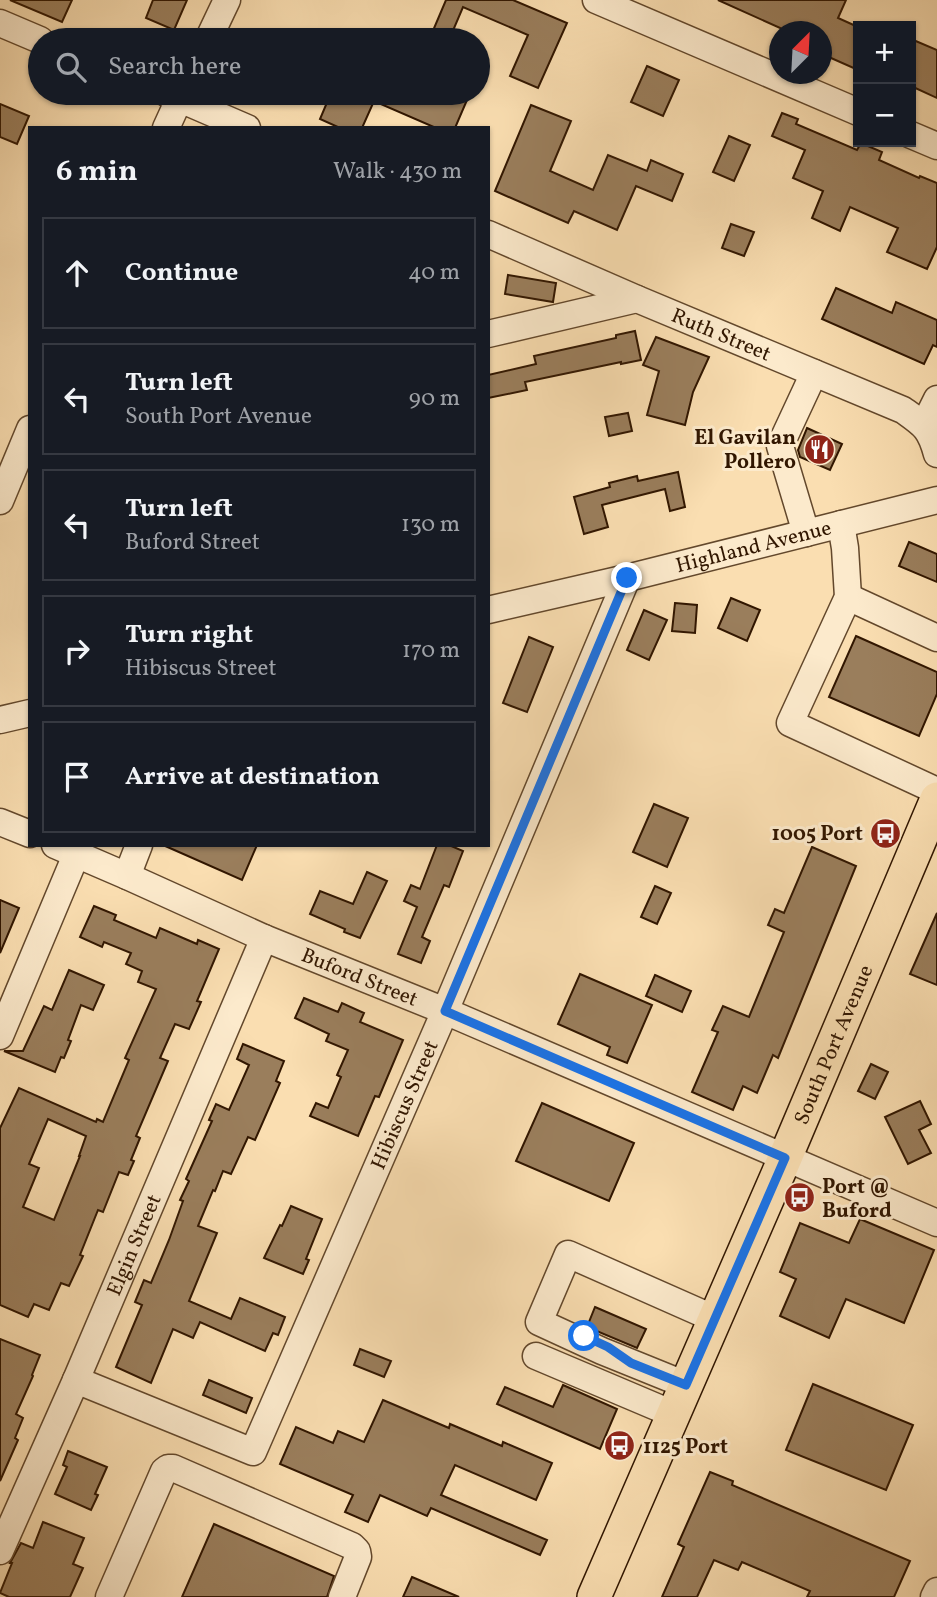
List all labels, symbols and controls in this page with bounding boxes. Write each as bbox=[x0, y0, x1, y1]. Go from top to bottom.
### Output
north arrow bbox=[769, 21, 832, 84]
map controls bbox=[853, 21, 916, 147]
button: + bbox=[853, 21, 916, 84]
search box bbox=[28, 28, 490, 105]
icon: search bbox=[52, 48, 90, 86]
text: Search here bbox=[108, 49, 241, 85]
button: − bbox=[853, 84, 916, 147]
text: 6 min bbox=[56, 151, 138, 193]
text: Walk · 430 m bbox=[333, 156, 462, 188]
icon: ahead bbox=[58, 254, 96, 292]
text: Continue bbox=[125, 255, 238, 291]
text: 40 m bbox=[408, 257, 460, 289]
street label: Ruth Street bbox=[667, 302, 775, 369]
text: Turn left bbox=[125, 365, 233, 401]
icon: left bbox=[58, 380, 96, 418]
text: 90 m bbox=[409, 383, 460, 415]
text: South Port Avenue bbox=[125, 401, 312, 433]
place label: El Gavilan Pollero bbox=[694, 424, 796, 477]
restaurant icon: El Gavilan Pollero bbox=[802, 432, 836, 466]
text: Turn left bbox=[125, 491, 233, 527]
icon: left bbox=[58, 506, 96, 544]
text: 130 m bbox=[401, 509, 460, 541]
street label: Highland Avenue bbox=[673, 514, 835, 581]
text: Buford Street bbox=[125, 527, 260, 559]
route end bbox=[611, 562, 642, 593]
text: Turn right bbox=[125, 617, 253, 653]
icon: right bbox=[58, 632, 96, 670]
text: 170 m bbox=[402, 635, 460, 667]
text: Hibiscus Street bbox=[125, 653, 277, 685]
icon: arrive bbox=[58, 758, 96, 796]
text: Arrive at destination bbox=[125, 759, 380, 795]
bus stop icon: 1005 Port bbox=[869, 816, 903, 850]
place label: 1005 Port bbox=[772, 820, 863, 849]
street label: Buford Street bbox=[297, 941, 422, 1015]
street label: South Port Avenue bbox=[788, 961, 881, 1129]
street label: Hibiscus Street bbox=[365, 1036, 447, 1174]
place label: Port @ Buford bbox=[822, 1173, 892, 1226]
bus stop icon: Port @ Buford bbox=[782, 1181, 816, 1215]
street label: Elgin Street bbox=[100, 1190, 169, 1301]
route start bbox=[568, 1320, 599, 1351]
bus stop icon: 1125 Port bbox=[603, 1429, 637, 1463]
place label: 1125 Port bbox=[643, 1433, 728, 1462]

